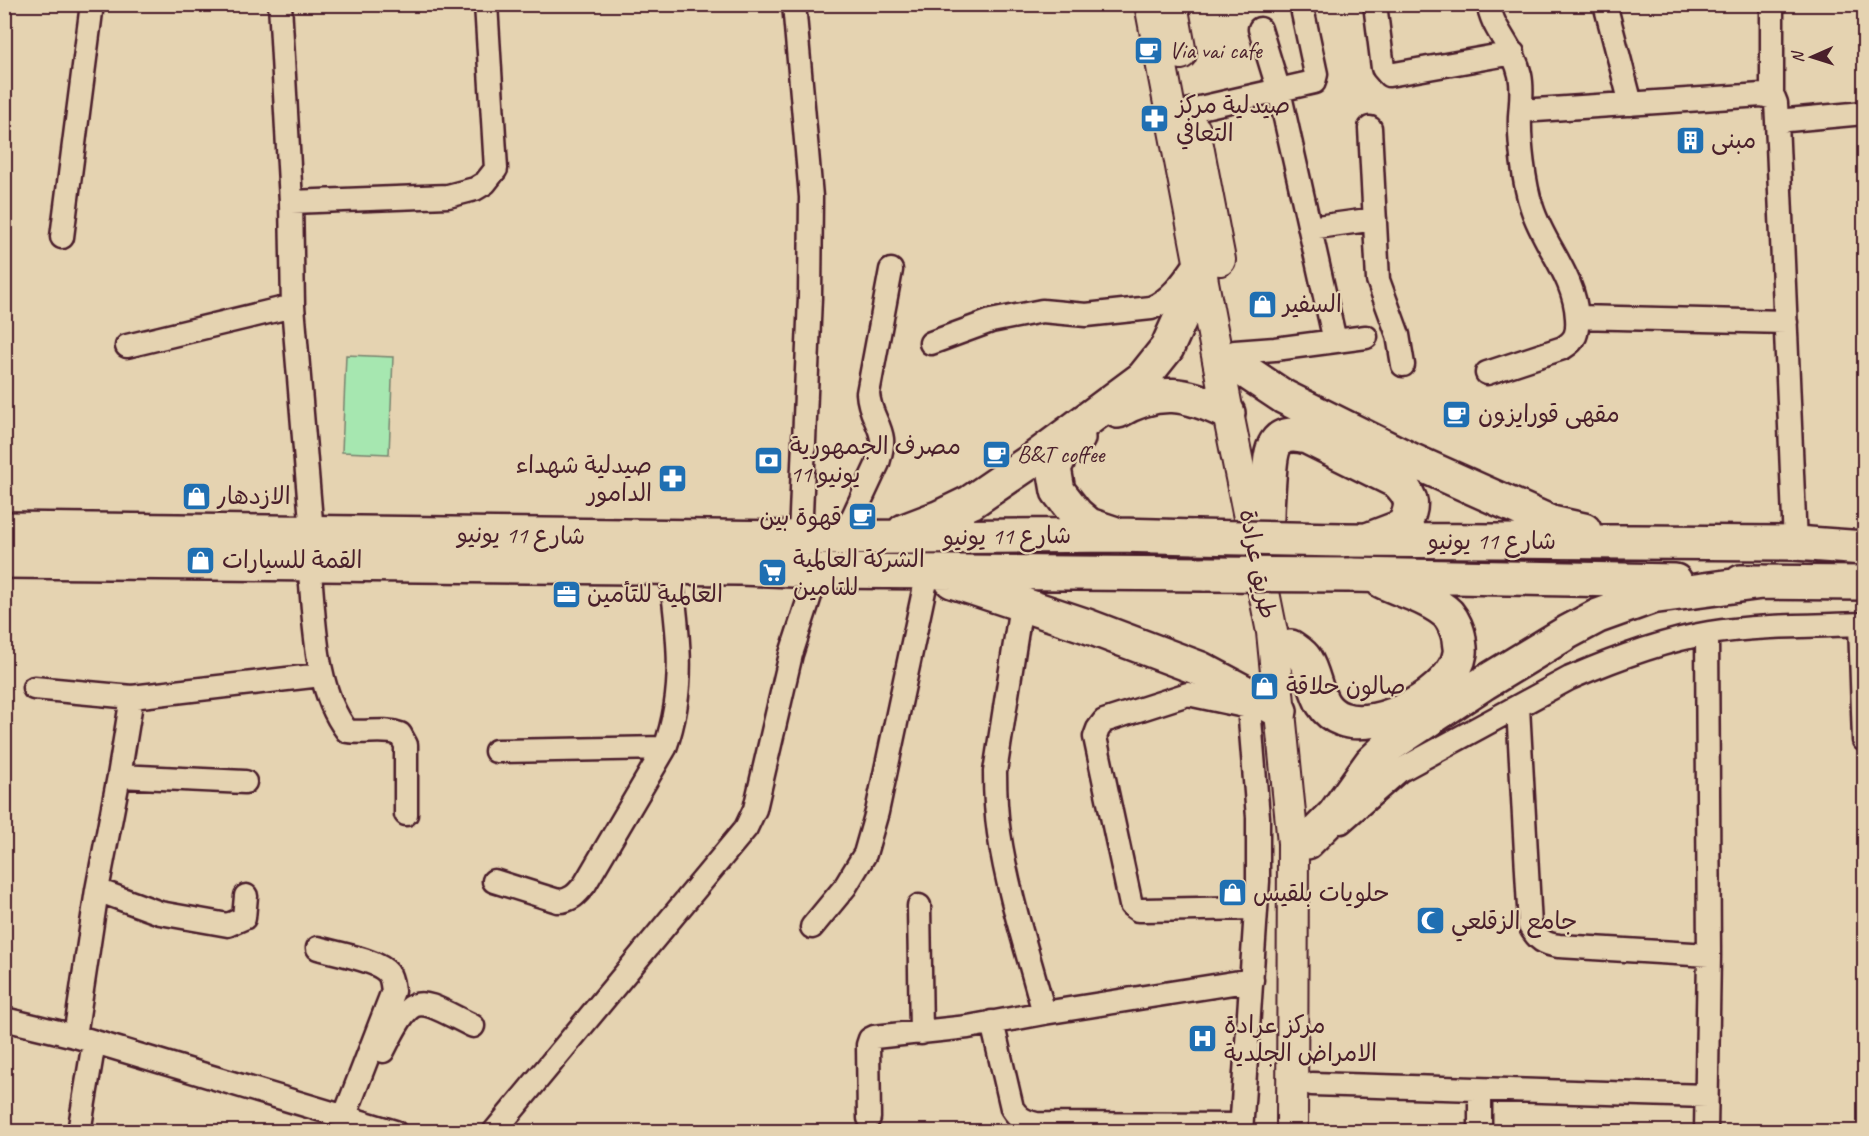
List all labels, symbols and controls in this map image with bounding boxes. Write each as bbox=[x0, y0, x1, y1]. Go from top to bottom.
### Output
north arrow bbox=[1782, 27, 1842, 87]
cafe icon: Via vai cafe bbox=[1132, 34, 1164, 66]
place label: Via vai cafe bbox=[1169, 35, 1264, 65]
text: N bbox=[1788, 49, 1808, 63]
place label: صيدلية مركز التعافي bbox=[1174, 90, 1290, 150]
pharmacy icon: صيدلية مركز التعافي bbox=[1139, 103, 1171, 135]
building icon: مبنى bbox=[1674, 124, 1706, 156]
place label: مبنى bbox=[1711, 125, 1756, 155]
shop icon: السفير bbox=[1246, 288, 1278, 320]
place label: السفير bbox=[1281, 289, 1342, 319]
cafe icon: مقهى قورايزون bbox=[1441, 398, 1473, 430]
place label: مقهى قورايزون bbox=[1478, 399, 1620, 429]
place label: مصرف الجمهورية 11 يونيو bbox=[790, 431, 961, 489]
cafe icon: B&T coffee bbox=[980, 438, 1012, 470]
place label: B&T coffee bbox=[1017, 439, 1107, 469]
bank icon: مصرف الجمهورية 11 يونيو bbox=[753, 444, 785, 476]
place label: صيدلية شهداء الدامور bbox=[516, 450, 652, 508]
pharmacy icon: صيدلية شهداء الدامور bbox=[657, 463, 689, 495]
shop icon: الازدهار bbox=[180, 480, 212, 512]
place label: الازدهار bbox=[216, 481, 291, 511]
cafe icon: قهوة بين bbox=[847, 501, 879, 533]
place label: قهوة بين bbox=[759, 502, 842, 533]
street label: طريق عرادة bbox=[1233, 507, 1283, 621]
street label: شارع 11 يونيو bbox=[456, 519, 585, 553]
street label: شارع 11 يونيو bbox=[942, 520, 1071, 554]
street label: شارع 11 يونيو bbox=[1427, 526, 1556, 558]
shop icon: القمة للسيارات bbox=[185, 544, 217, 576]
place label: الشركة العالمية للتامين bbox=[793, 544, 925, 602]
place label: القمة للسيارات bbox=[222, 545, 362, 575]
supermarket icon: الشركة العالمية للتامين bbox=[756, 557, 788, 589]
office icon: العالمية للتأمين bbox=[550, 578, 582, 610]
place label: العالمية للتأمين bbox=[587, 579, 723, 609]
shop icon: صالون حلاقة bbox=[1249, 670, 1281, 702]
place label: صالون حلاقة bbox=[1286, 671, 1405, 702]
shop icon: حلويات بلقيس bbox=[1216, 877, 1248, 909]
place label: حلويات بلقيس bbox=[1253, 878, 1390, 909]
mosque icon: جامع الزقلعي bbox=[1414, 905, 1446, 937]
place label: جامع الزقلعي bbox=[1451, 906, 1577, 942]
place label: مركز عرادة الامراض الجلدية bbox=[1224, 1010, 1377, 1068]
hospital icon: مركز عرادة الامراض الجلدية bbox=[1187, 1023, 1219, 1055]

